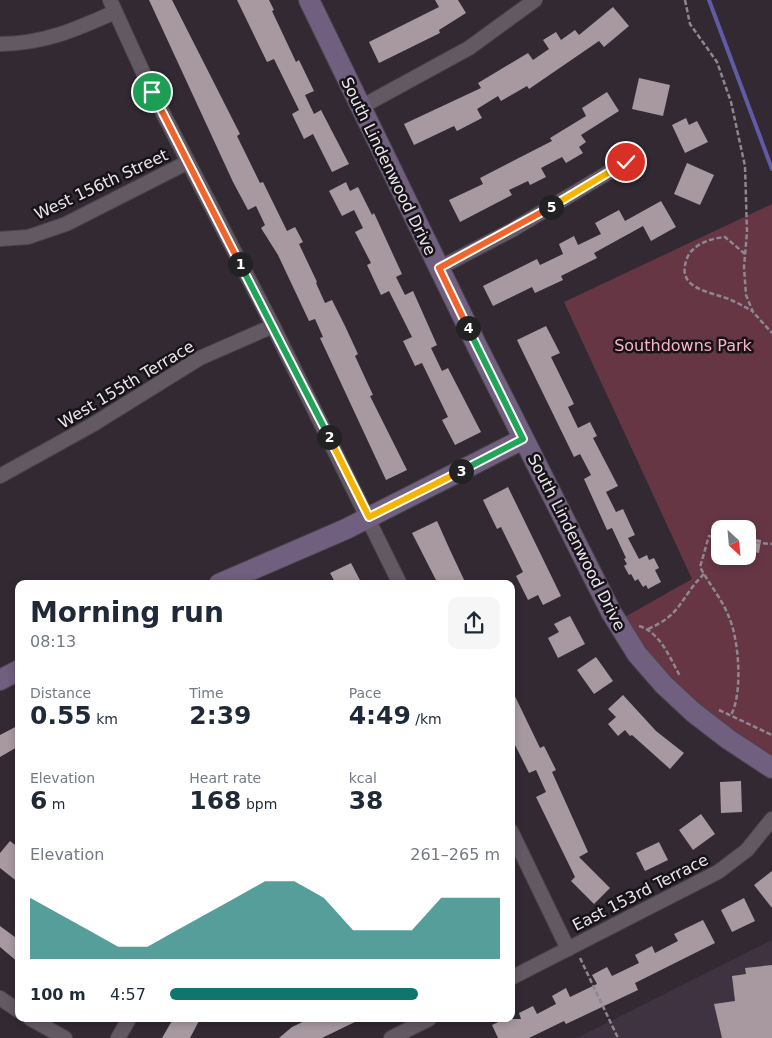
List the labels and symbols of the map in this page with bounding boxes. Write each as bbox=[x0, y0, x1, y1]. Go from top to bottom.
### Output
pin bbox=[131, 71, 173, 113]
street label: South Lindenwood Drive bbox=[337, 74, 440, 258]
pin bbox=[605, 141, 647, 183]
street label: West 156th Street bbox=[31, 145, 171, 224]
pin: 5 bbox=[538, 194, 564, 220]
pin: 1 bbox=[228, 252, 252, 276]
pin: 4 bbox=[456, 316, 480, 340]
street label: West 155th Terrace bbox=[55, 336, 197, 432]
park label: Southdowns Park bbox=[614, 336, 753, 355]
pin: 2 bbox=[316, 424, 342, 450]
street label: South Lindenwood Drive bbox=[524, 451, 629, 634]
pin: 3 bbox=[448, 458, 474, 484]
north arrow bbox=[711, 520, 756, 565]
street label: East 153rd Terrace bbox=[569, 850, 711, 935]

